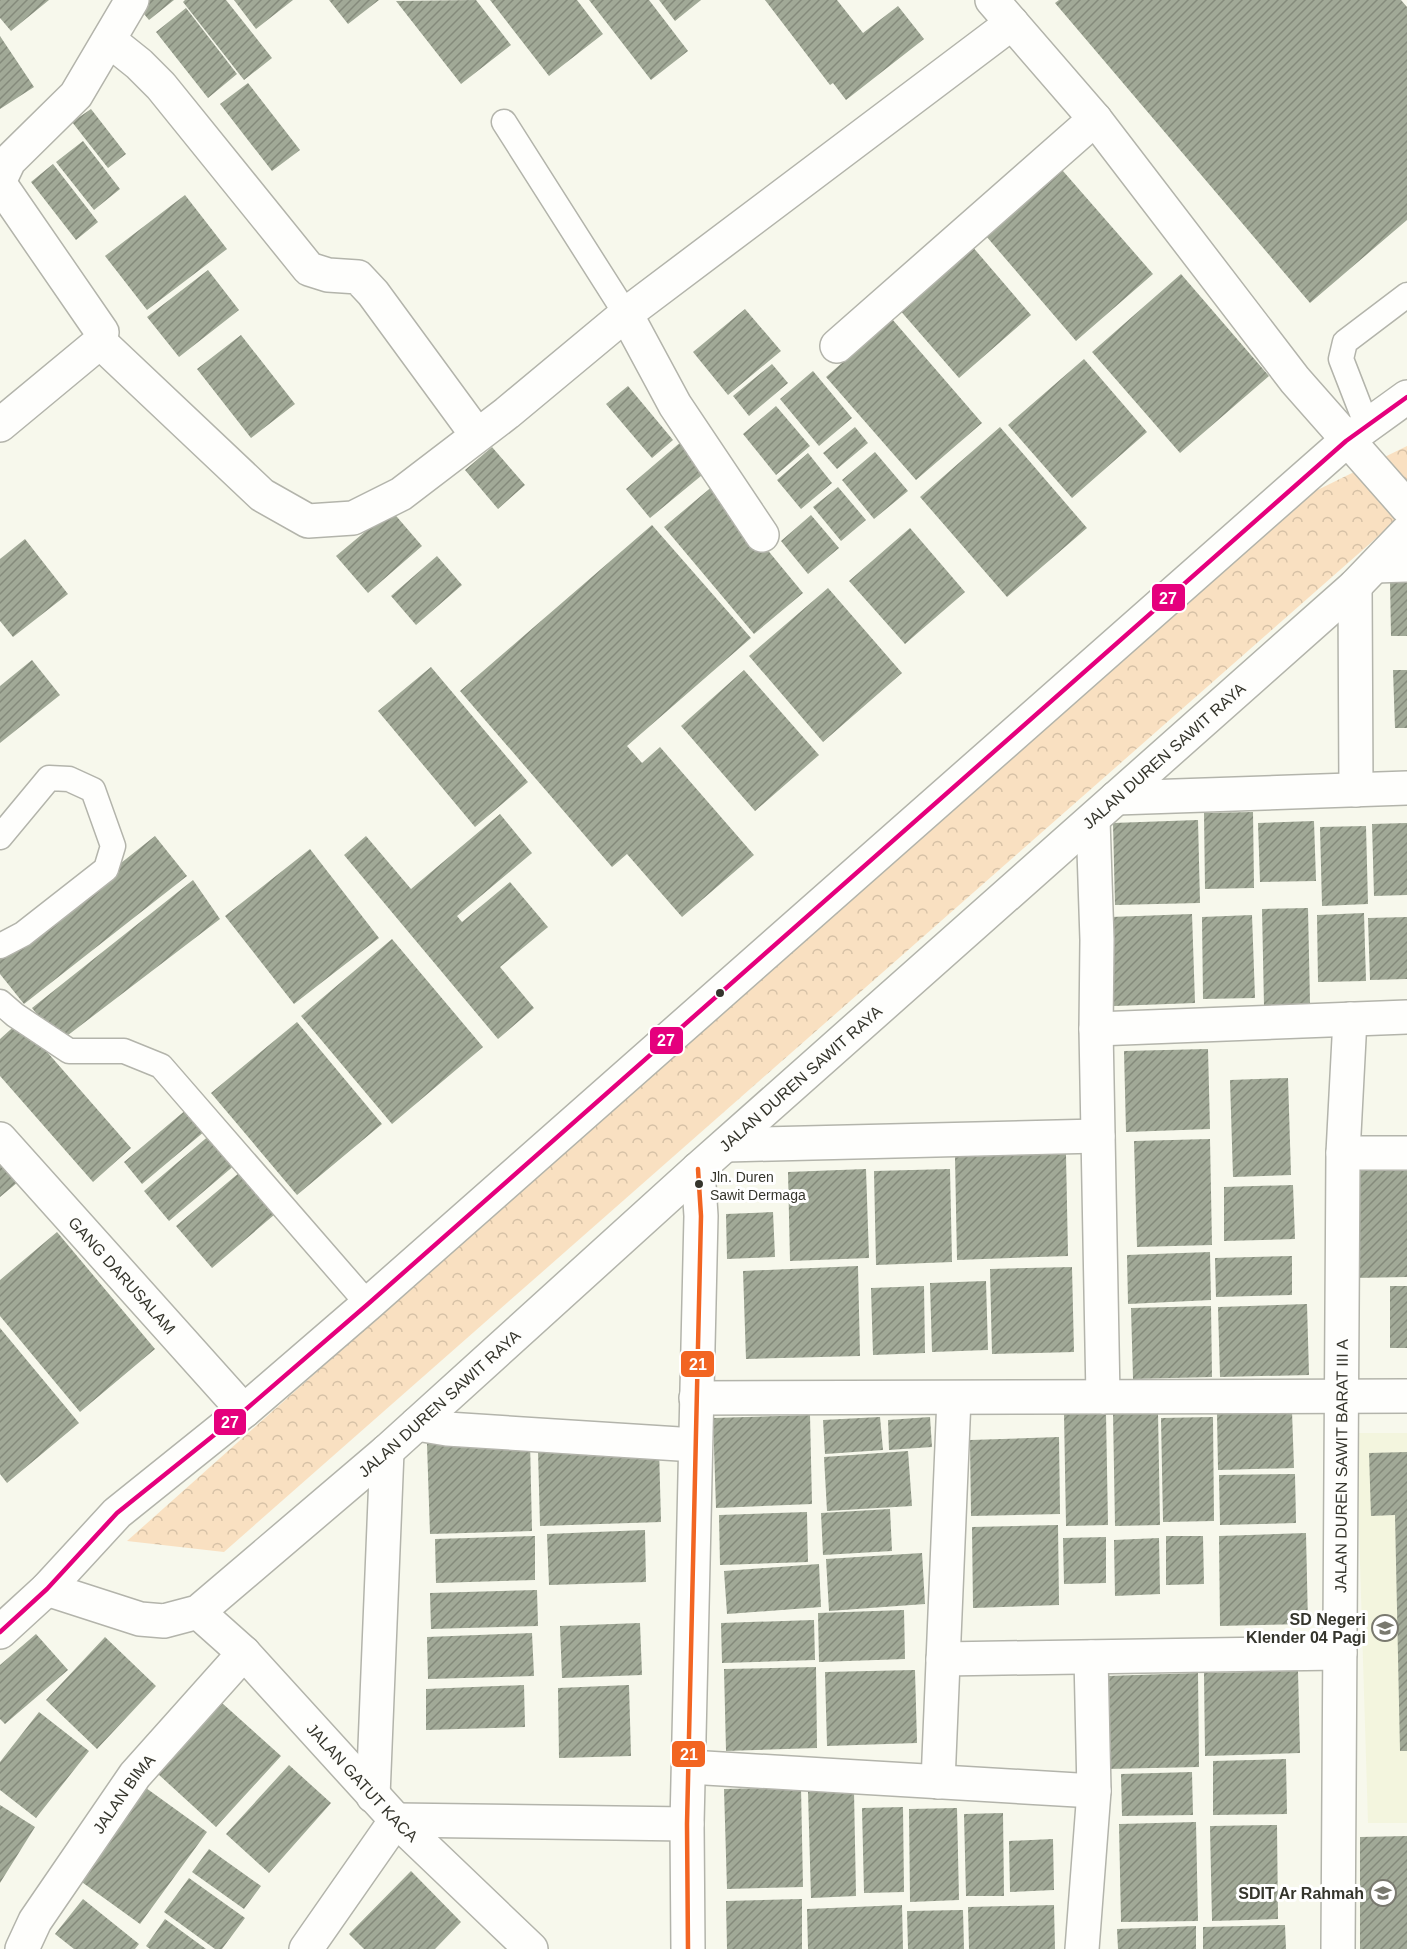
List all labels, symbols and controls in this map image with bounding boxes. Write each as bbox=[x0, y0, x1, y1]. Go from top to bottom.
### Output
line badge: 27 bbox=[1151, 583, 1186, 612]
text: 27 bbox=[1159, 590, 1177, 607]
street label: JALAN DUREN SAWIT RAYA bbox=[1080, 679, 1249, 832]
unlabelled marker bbox=[714, 987, 726, 999]
street label: JALAN DUREN SAWIT RAYA bbox=[716, 1002, 886, 1155]
line badge: 27 bbox=[649, 1026, 684, 1055]
text: 27 bbox=[657, 1032, 675, 1049]
place label: Jln. Duren Sawit Dermaga bbox=[710, 1169, 806, 1203]
marker: Jln. Duren Sawit Dermaga bbox=[693, 1178, 705, 1190]
street label: GANG DARUSALAM bbox=[65, 1214, 179, 1338]
street label: JALAN DUREN SAWIT RAYA bbox=[355, 1326, 524, 1480]
street label: JALAN DUREN SAWIT BARAT III A bbox=[1332, 1339, 1351, 1593]
line badge: 21 bbox=[680, 1350, 715, 1378]
text: 21 bbox=[689, 1356, 707, 1373]
line badge: 27 bbox=[213, 1408, 247, 1436]
text: 27 bbox=[221, 1414, 239, 1431]
place label: SD Negeri Klender 04 Pagi bbox=[1246, 1611, 1366, 1646]
school or university icon: SD Negeri Klender 04 Pagi bbox=[1370, 1613, 1400, 1643]
street label: JALAN GATUT KACA bbox=[303, 1720, 421, 1845]
line badge: 21 bbox=[671, 1740, 706, 1768]
text: 21 bbox=[680, 1746, 698, 1763]
street label: JALAN BIMA bbox=[90, 1751, 158, 1837]
school or university icon: SDIT Ar Rahmah bbox=[1368, 1878, 1398, 1908]
place label: SDIT Ar Rahmah bbox=[1238, 1885, 1364, 1902]

